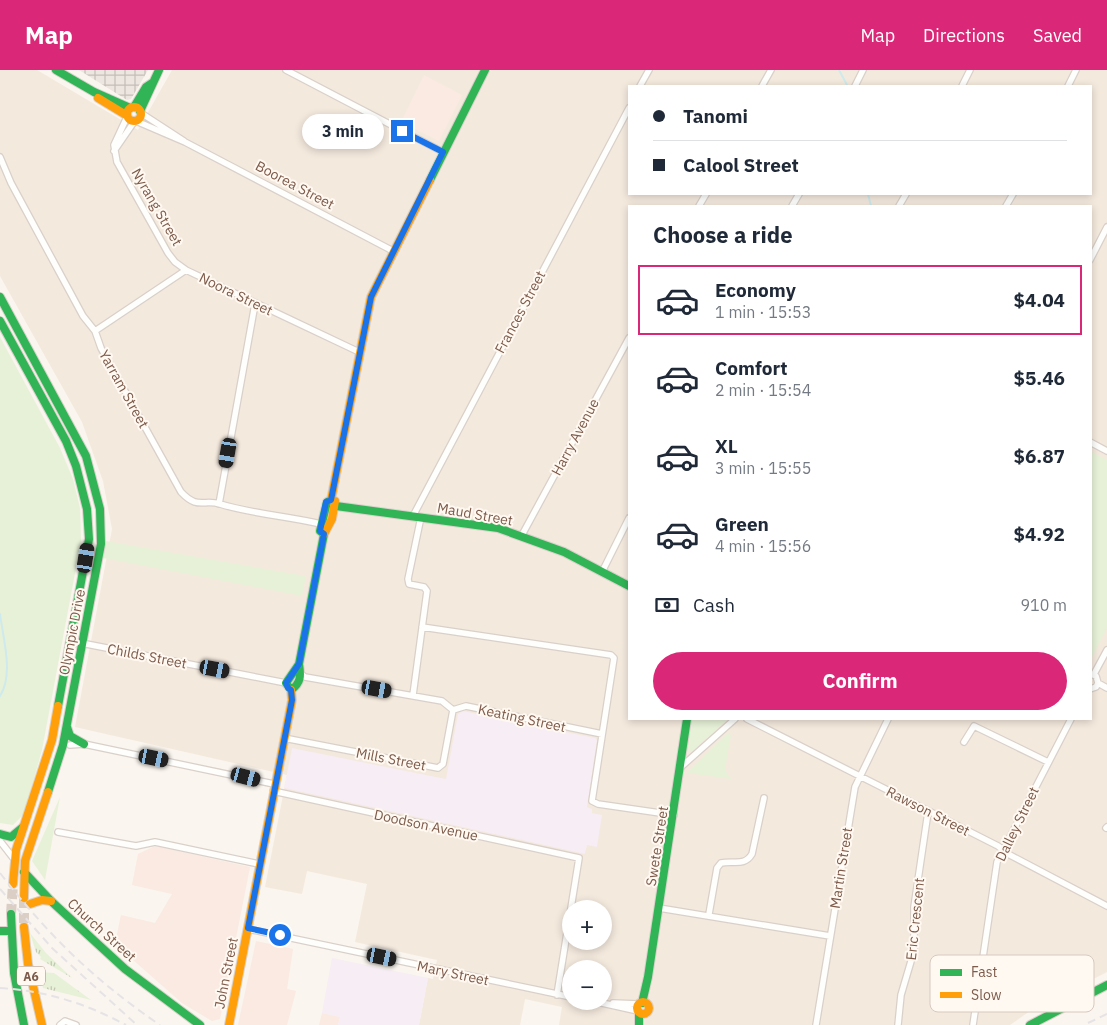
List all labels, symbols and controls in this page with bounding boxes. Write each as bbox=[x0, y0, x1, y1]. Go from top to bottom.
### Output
text: Map bbox=[25, 19, 73, 51]
text: Map bbox=[860, 24, 895, 47]
text: Directions bbox=[923, 24, 1005, 47]
text: Saved bbox=[1033, 24, 1082, 47]
text: Tanomi bbox=[683, 104, 748, 128]
callout: 3 min bbox=[302, 114, 384, 148]
route end bbox=[391, 120, 413, 142]
text: 3 min bbox=[322, 121, 364, 141]
text: Calool Street bbox=[683, 153, 799, 177]
street label: Boorea Street bbox=[252, 157, 338, 213]
street label: Nyrang Street bbox=[128, 165, 186, 249]
text: Choose a ride bbox=[653, 220, 793, 249]
street label: Frances Street bbox=[491, 267, 549, 357]
street label: Noora Street bbox=[196, 268, 276, 320]
icon: car bbox=[655, 278, 700, 323]
text: Economy bbox=[715, 278, 796, 302]
text: $4.04 bbox=[1013, 288, 1065, 312]
text: 1 min · 15:53 bbox=[715, 302, 811, 322]
street label: Yarram Street bbox=[95, 347, 153, 431]
icon: car bbox=[655, 356, 700, 401]
text: Comfort bbox=[715, 356, 788, 380]
text: $5.46 bbox=[1013, 366, 1065, 390]
text: 2 min · 15:54 bbox=[715, 380, 811, 400]
street label: Harry Avenue bbox=[547, 395, 603, 479]
icon: car bbox=[655, 434, 700, 479]
text: XL bbox=[715, 434, 738, 458]
car bbox=[218, 437, 237, 469]
text: $6.87 bbox=[1013, 444, 1065, 468]
text: 3 min · 15:55 bbox=[715, 458, 811, 478]
street label: Maud Street bbox=[436, 498, 514, 530]
icon: car bbox=[655, 512, 700, 557]
text: Green bbox=[715, 512, 769, 536]
text: $4.92 bbox=[1013, 522, 1065, 546]
text: 4 min · 15:56 bbox=[715, 536, 811, 556]
car bbox=[76, 542, 95, 574]
street label: Olympic Drive bbox=[55, 587, 89, 677]
icon: cash bbox=[653, 591, 681, 619]
text: Cash bbox=[693, 593, 735, 617]
text: 910 m bbox=[1020, 595, 1067, 615]
street label: Childs Street bbox=[106, 639, 188, 673]
button: Confirm bbox=[653, 652, 1067, 710]
car bbox=[198, 659, 231, 679]
car bbox=[360, 679, 393, 699]
street label: Keating Street bbox=[477, 700, 568, 736]
street label: Mills Street bbox=[354, 743, 428, 775]
car bbox=[137, 748, 170, 768]
car bbox=[229, 766, 262, 788]
street label: Rawson Street bbox=[883, 782, 973, 840]
street label: Dalley Street bbox=[991, 784, 1043, 864]
street label: Doodson Avenue bbox=[372, 805, 480, 845]
street label: Swete Street bbox=[642, 805, 672, 887]
street label: Martin Street bbox=[826, 826, 856, 910]
street label: Eric Crescent bbox=[902, 877, 928, 961]
street label: Church Street bbox=[64, 894, 140, 966]
map controls bbox=[562, 900, 612, 1010]
button: + bbox=[562, 900, 612, 950]
route start bbox=[269, 924, 291, 946]
street label: John Street bbox=[210, 936, 242, 1010]
car bbox=[365, 947, 398, 967]
legend bbox=[930, 955, 1094, 1012]
street label: Mary Street bbox=[416, 957, 491, 989]
button: − bbox=[562, 960, 612, 1010]
text: Fast bbox=[971, 963, 997, 981]
road number: A6 bbox=[17, 966, 45, 986]
text: Slow bbox=[971, 986, 1002, 1004]

